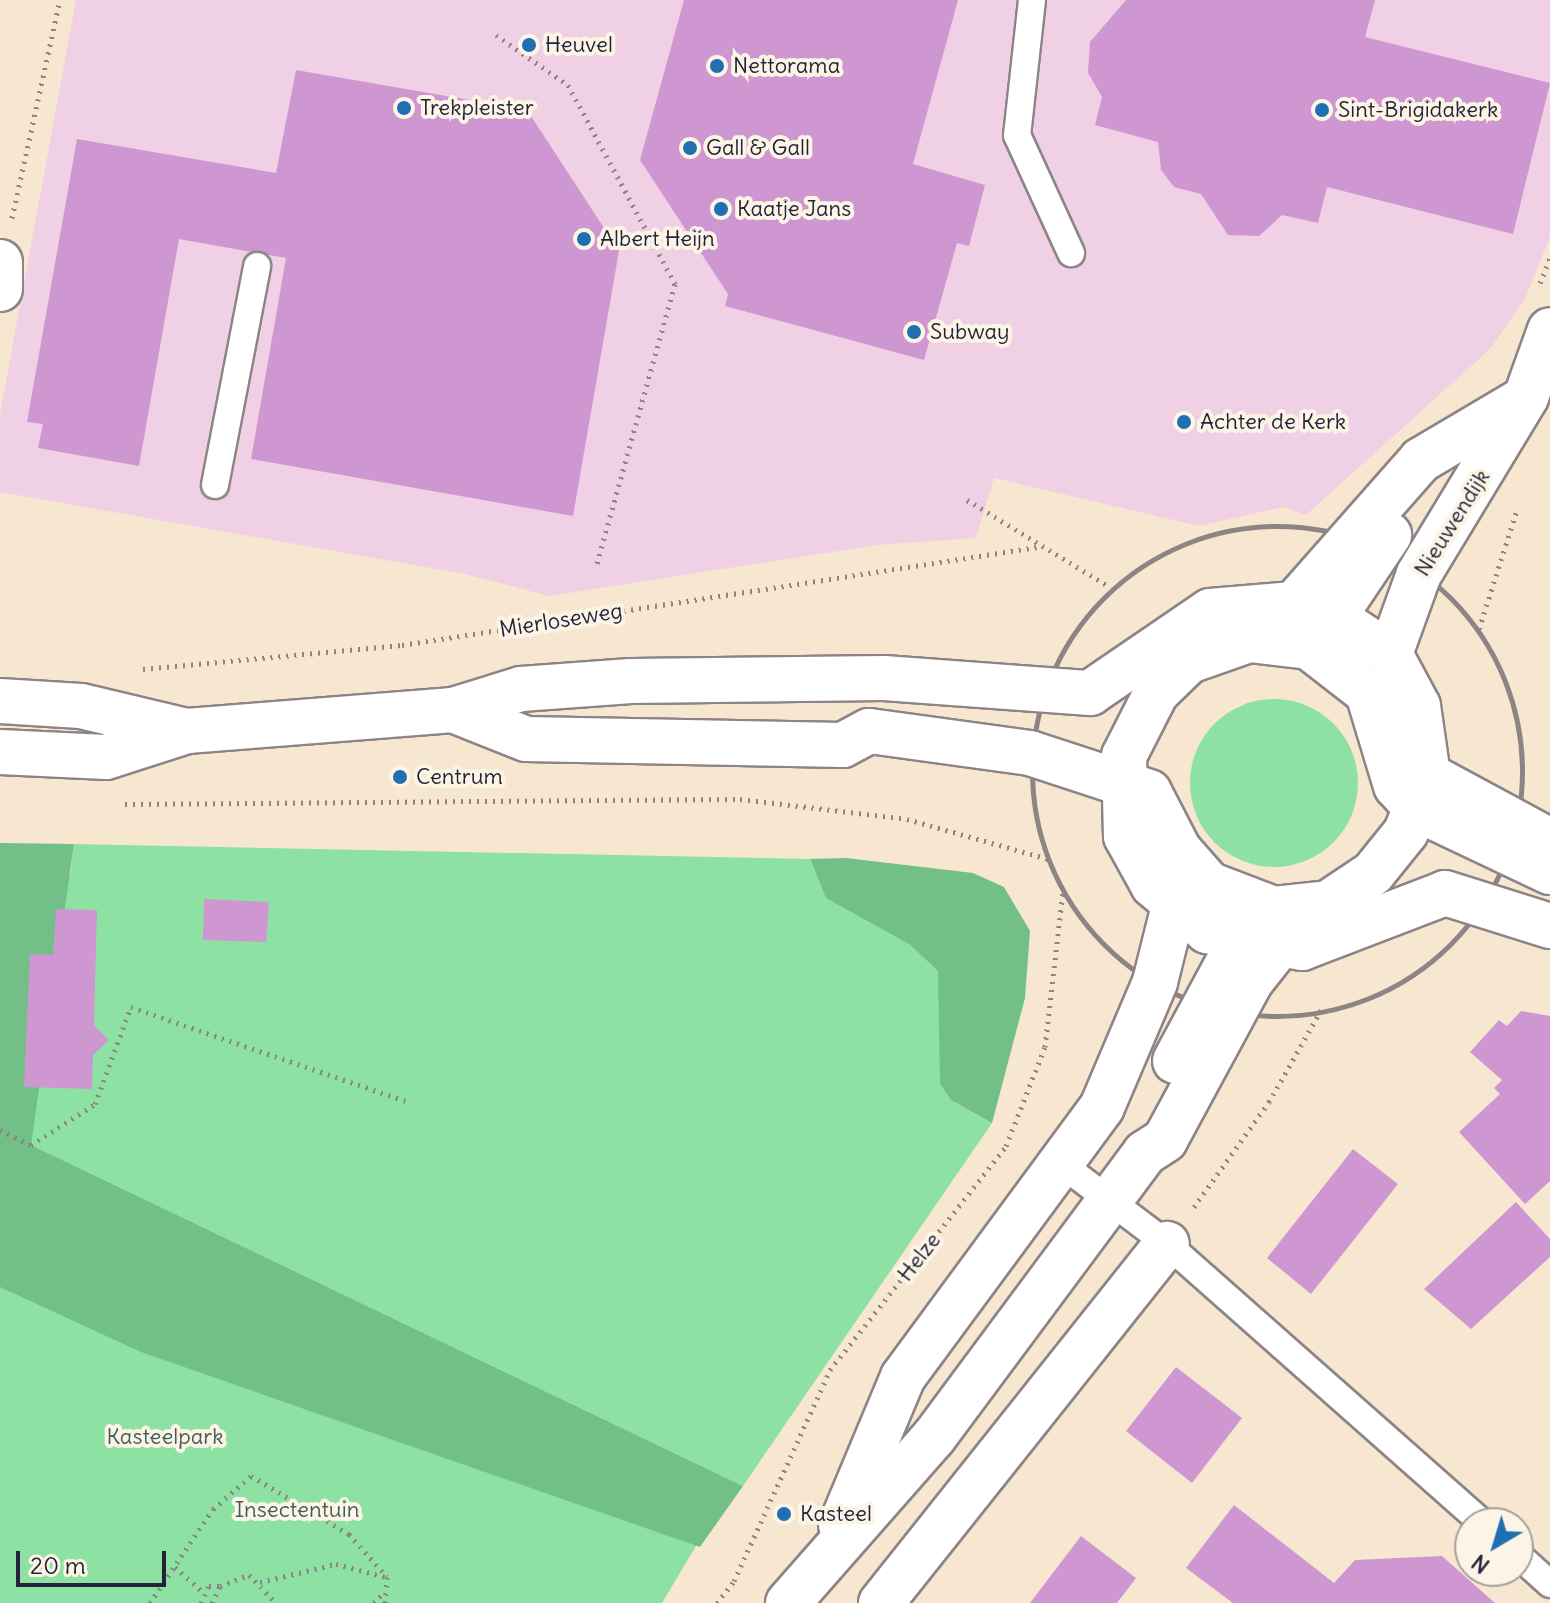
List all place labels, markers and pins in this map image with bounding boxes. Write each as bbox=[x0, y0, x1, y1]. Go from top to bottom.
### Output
place label: Heuvel bbox=[545, 32, 613, 58]
marker: Heuvel bbox=[520, 36, 538, 54]
place label: Nettorama bbox=[733, 53, 840, 79]
marker: Nettorama bbox=[708, 57, 726, 75]
place label: Trekpleister bbox=[420, 95, 534, 121]
place label: Sint-Brigidakerk bbox=[1338, 97, 1498, 123]
marker: Trekpleister bbox=[395, 99, 413, 117]
marker: Sint-Brigidakerk bbox=[1313, 101, 1331, 119]
place label: Gall & Gall bbox=[706, 135, 810, 161]
marker: Gall & Gall bbox=[681, 139, 699, 157]
place label: Kaatje Jans bbox=[737, 196, 851, 222]
marker: Kaatje Jans bbox=[712, 200, 730, 218]
place label: Albert Heijn bbox=[600, 226, 715, 252]
marker: Albert Heijn bbox=[575, 230, 593, 248]
place label: Subway bbox=[930, 319, 1009, 345]
marker: Subway bbox=[905, 323, 923, 341]
place label: Achter de Kerk bbox=[1200, 409, 1346, 435]
marker: Achter de Kerk bbox=[1175, 413, 1193, 431]
place label: Centrum bbox=[416, 764, 503, 790]
marker: Centrum bbox=[391, 768, 409, 786]
place label: Kasteel bbox=[800, 1501, 872, 1527]
marker: Kasteel bbox=[775, 1505, 793, 1523]

